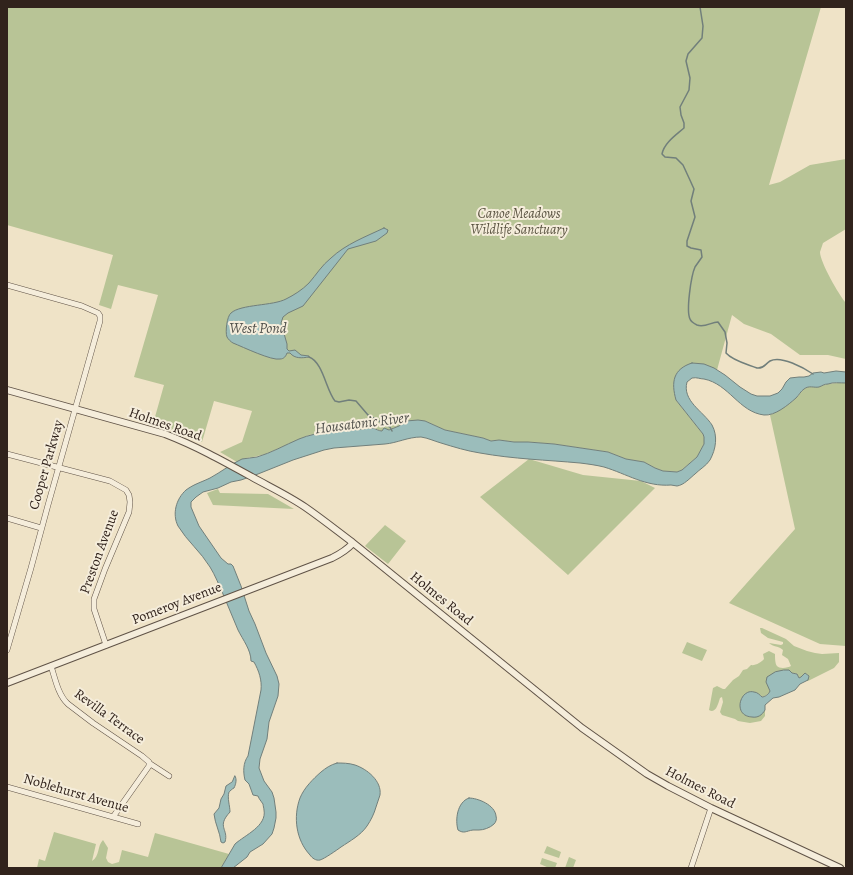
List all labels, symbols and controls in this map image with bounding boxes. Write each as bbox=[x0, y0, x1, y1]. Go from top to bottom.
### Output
park label: Canoe Meadows Wildlife Sanctuary bbox=[470, 207, 568, 240]
water label: West Pond bbox=[229, 320, 287, 338]
street label: Holmes Road bbox=[126, 405, 204, 445]
water label: Housatonic River bbox=[314, 409, 410, 439]
street label: Cooper Parkway bbox=[26, 418, 68, 512]
street label: Preston Avenue bbox=[77, 508, 123, 596]
street label: Holmes Road bbox=[406, 569, 476, 629]
street label: Pomeroy Avenue bbox=[130, 579, 224, 629]
street label: Revilla Terrace bbox=[71, 686, 147, 748]
street label: Holmes Road bbox=[662, 763, 738, 813]
street label: Noblehurst Avenue bbox=[21, 771, 131, 817]

